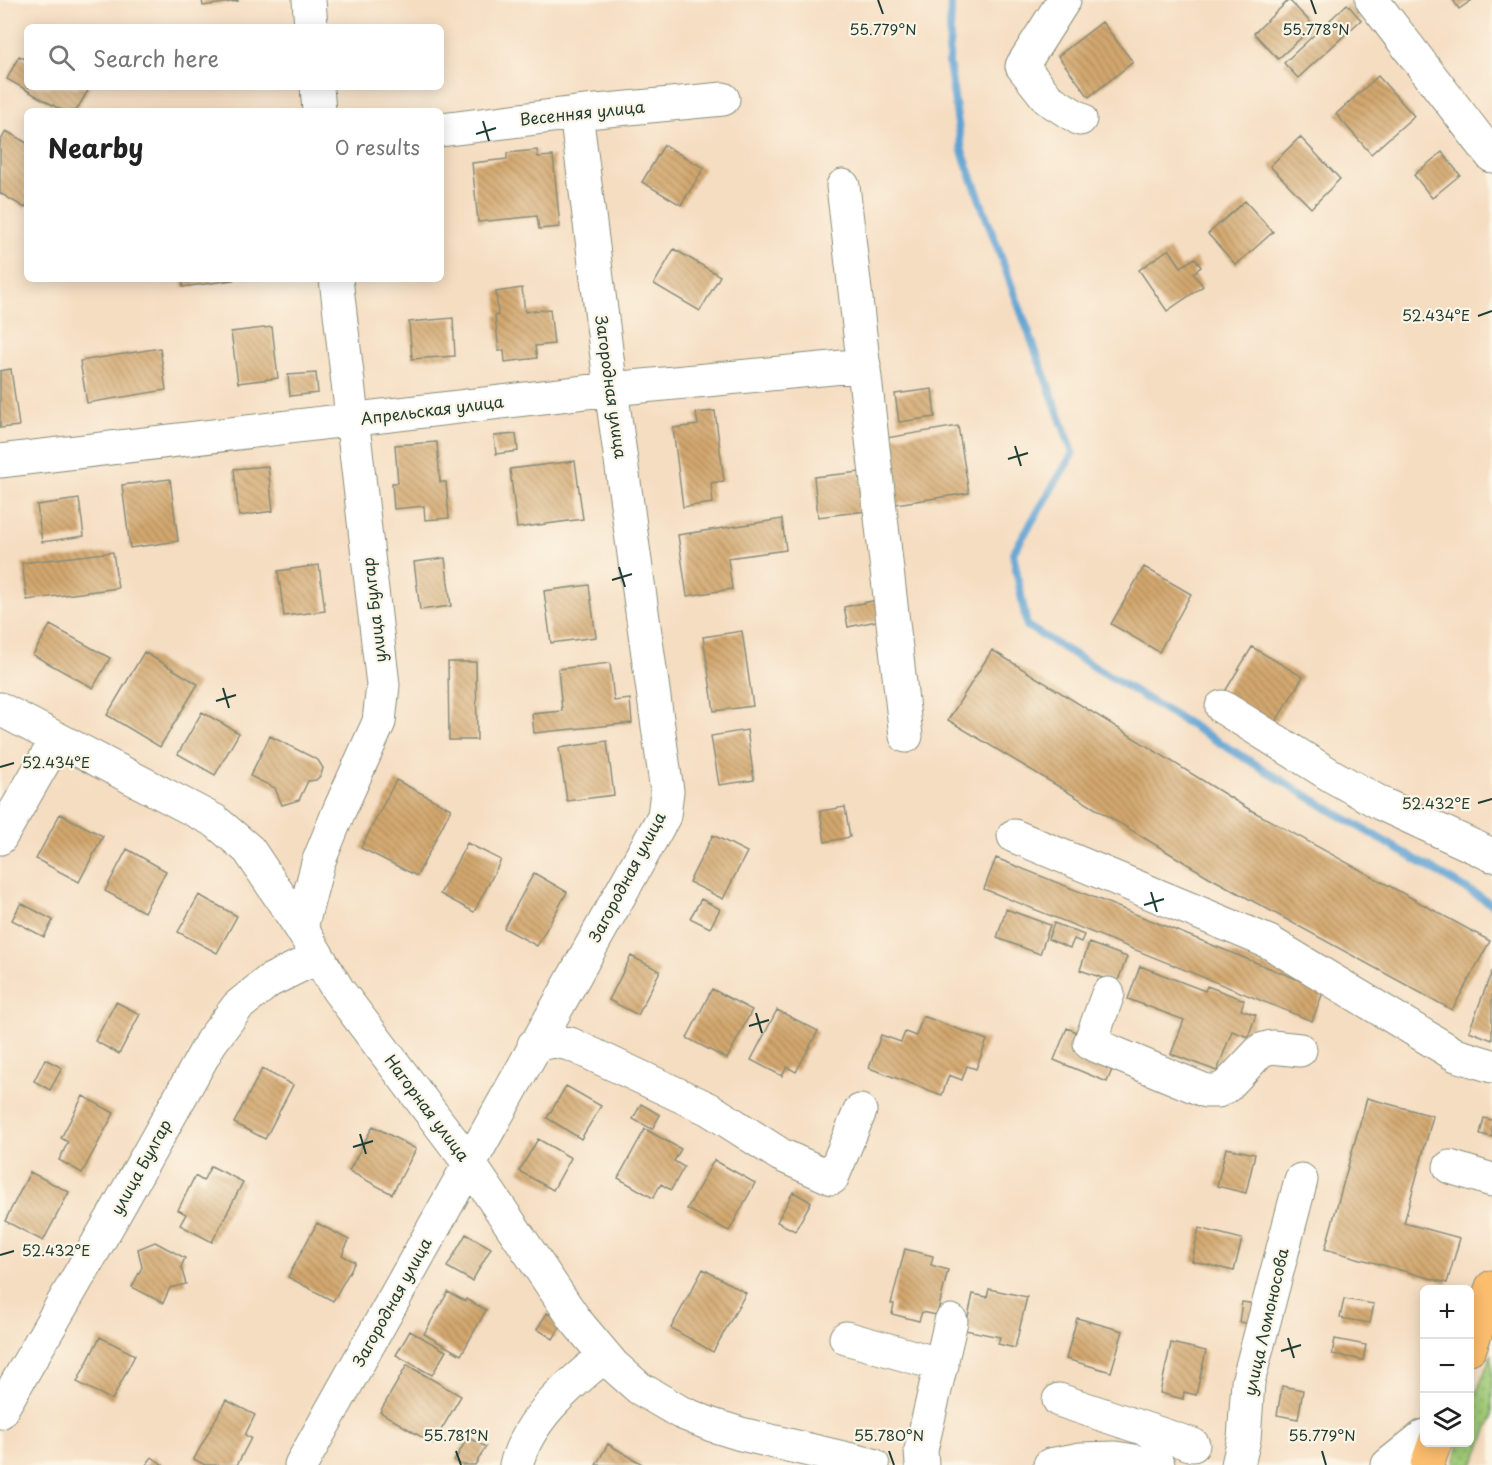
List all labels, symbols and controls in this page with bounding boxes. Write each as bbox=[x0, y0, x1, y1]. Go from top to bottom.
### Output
text: 55.779°N bbox=[849, 17, 917, 40]
text: 55.778°N bbox=[1282, 17, 1350, 40]
search box bbox=[24, 24, 444, 90]
icon: search bbox=[45, 41, 78, 74]
text: Search here bbox=[93, 41, 219, 74]
street label: Весенняя улица bbox=[518, 94, 646, 131]
text: Nearby bbox=[48, 128, 143, 167]
text: 0 results bbox=[335, 132, 420, 162]
text: 52.434°E bbox=[1402, 303, 1470, 326]
street label: Загородная улица bbox=[590, 314, 634, 460]
street label: Апрельская улица bbox=[359, 388, 505, 430]
street label: улица Булгар bbox=[355, 556, 391, 664]
text: 52.434°E bbox=[22, 750, 90, 773]
text: 52.432°E bbox=[1402, 791, 1470, 814]
street label: Загородная улица bbox=[582, 807, 671, 946]
street label: Нагорная улица bbox=[380, 1049, 476, 1166]
street label: улица Булгар bbox=[104, 1114, 176, 1219]
street label: Загородная улица bbox=[346, 1233, 437, 1370]
text: 52.432°E bbox=[22, 1238, 90, 1261]
street label: улица Ломоносова bbox=[1236, 1246, 1294, 1398]
map controls bbox=[1420, 1285, 1474, 1447]
button: + bbox=[1420, 1285, 1474, 1339]
button: − bbox=[1420, 1339, 1474, 1393]
button: layers bbox=[1420, 1393, 1474, 1447]
text: 55.781°N bbox=[423, 1423, 489, 1446]
text: 55.780°N bbox=[854, 1423, 924, 1446]
text: 55.779°N bbox=[1288, 1423, 1356, 1446]

